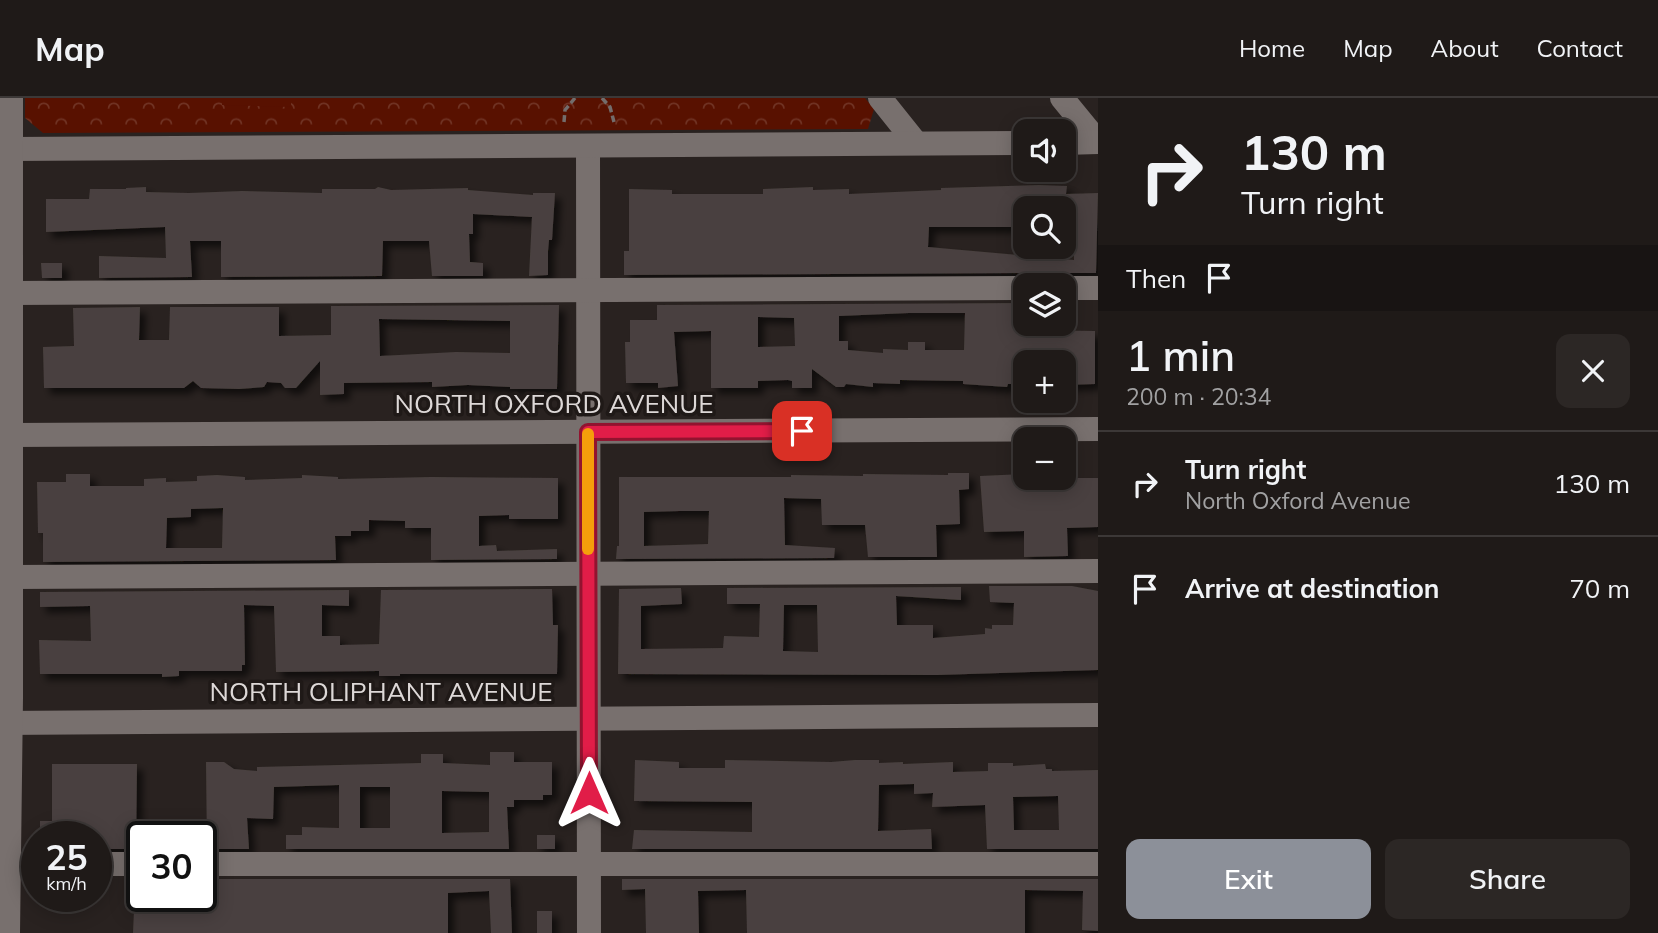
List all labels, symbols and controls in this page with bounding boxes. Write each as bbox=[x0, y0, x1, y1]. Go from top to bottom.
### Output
text: Map bbox=[35, 28, 105, 69]
text: Home bbox=[1239, 33, 1305, 63]
text: Map bbox=[1343, 33, 1393, 63]
text: About bbox=[1431, 33, 1499, 63]
text: Contact bbox=[1537, 33, 1623, 63]
map controls bbox=[1013, 119, 1076, 490]
button: sound bbox=[1013, 119, 1076, 182]
text: 130 m bbox=[1241, 121, 1387, 182]
icon: right bbox=[1126, 126, 1217, 217]
text: Turn right bbox=[1241, 182, 1384, 222]
button: search bbox=[1013, 196, 1076, 259]
icon: arrive bbox=[1200, 259, 1238, 297]
text: Then bbox=[1126, 262, 1186, 295]
button: layers bbox=[1013, 273, 1076, 336]
text: 1 min bbox=[1126, 329, 1235, 382]
button: close bbox=[1556, 334, 1630, 408]
button: + bbox=[1013, 350, 1076, 413]
text: 200 m · 20:34 bbox=[1126, 382, 1271, 411]
street label: NORTH OXFORD AVENUE bbox=[395, 387, 713, 420]
pin bbox=[772, 401, 832, 461]
icon: arrive bbox=[783, 412, 821, 450]
button: − bbox=[1013, 427, 1076, 490]
text: Turn right bbox=[1185, 453, 1306, 486]
icon: right bbox=[1126, 465, 1164, 503]
text: 130 m bbox=[1554, 467, 1630, 500]
text: North Oxford Avenue bbox=[1185, 486, 1411, 515]
icon: arrive bbox=[1126, 570, 1164, 608]
text: Arrive at destination bbox=[1185, 572, 1440, 605]
text: 70 m bbox=[1569, 572, 1630, 605]
street label: NORTH OLIPHANT AVENUE bbox=[209, 675, 553, 708]
position arrow bbox=[552, 756, 626, 830]
speed limit sign: 30 bbox=[126, 821, 217, 912]
text: 25 bbox=[45, 835, 88, 879]
button: Exit bbox=[1126, 839, 1371, 919]
button: Share bbox=[1385, 839, 1630, 919]
text: km/h bbox=[46, 872, 87, 895]

